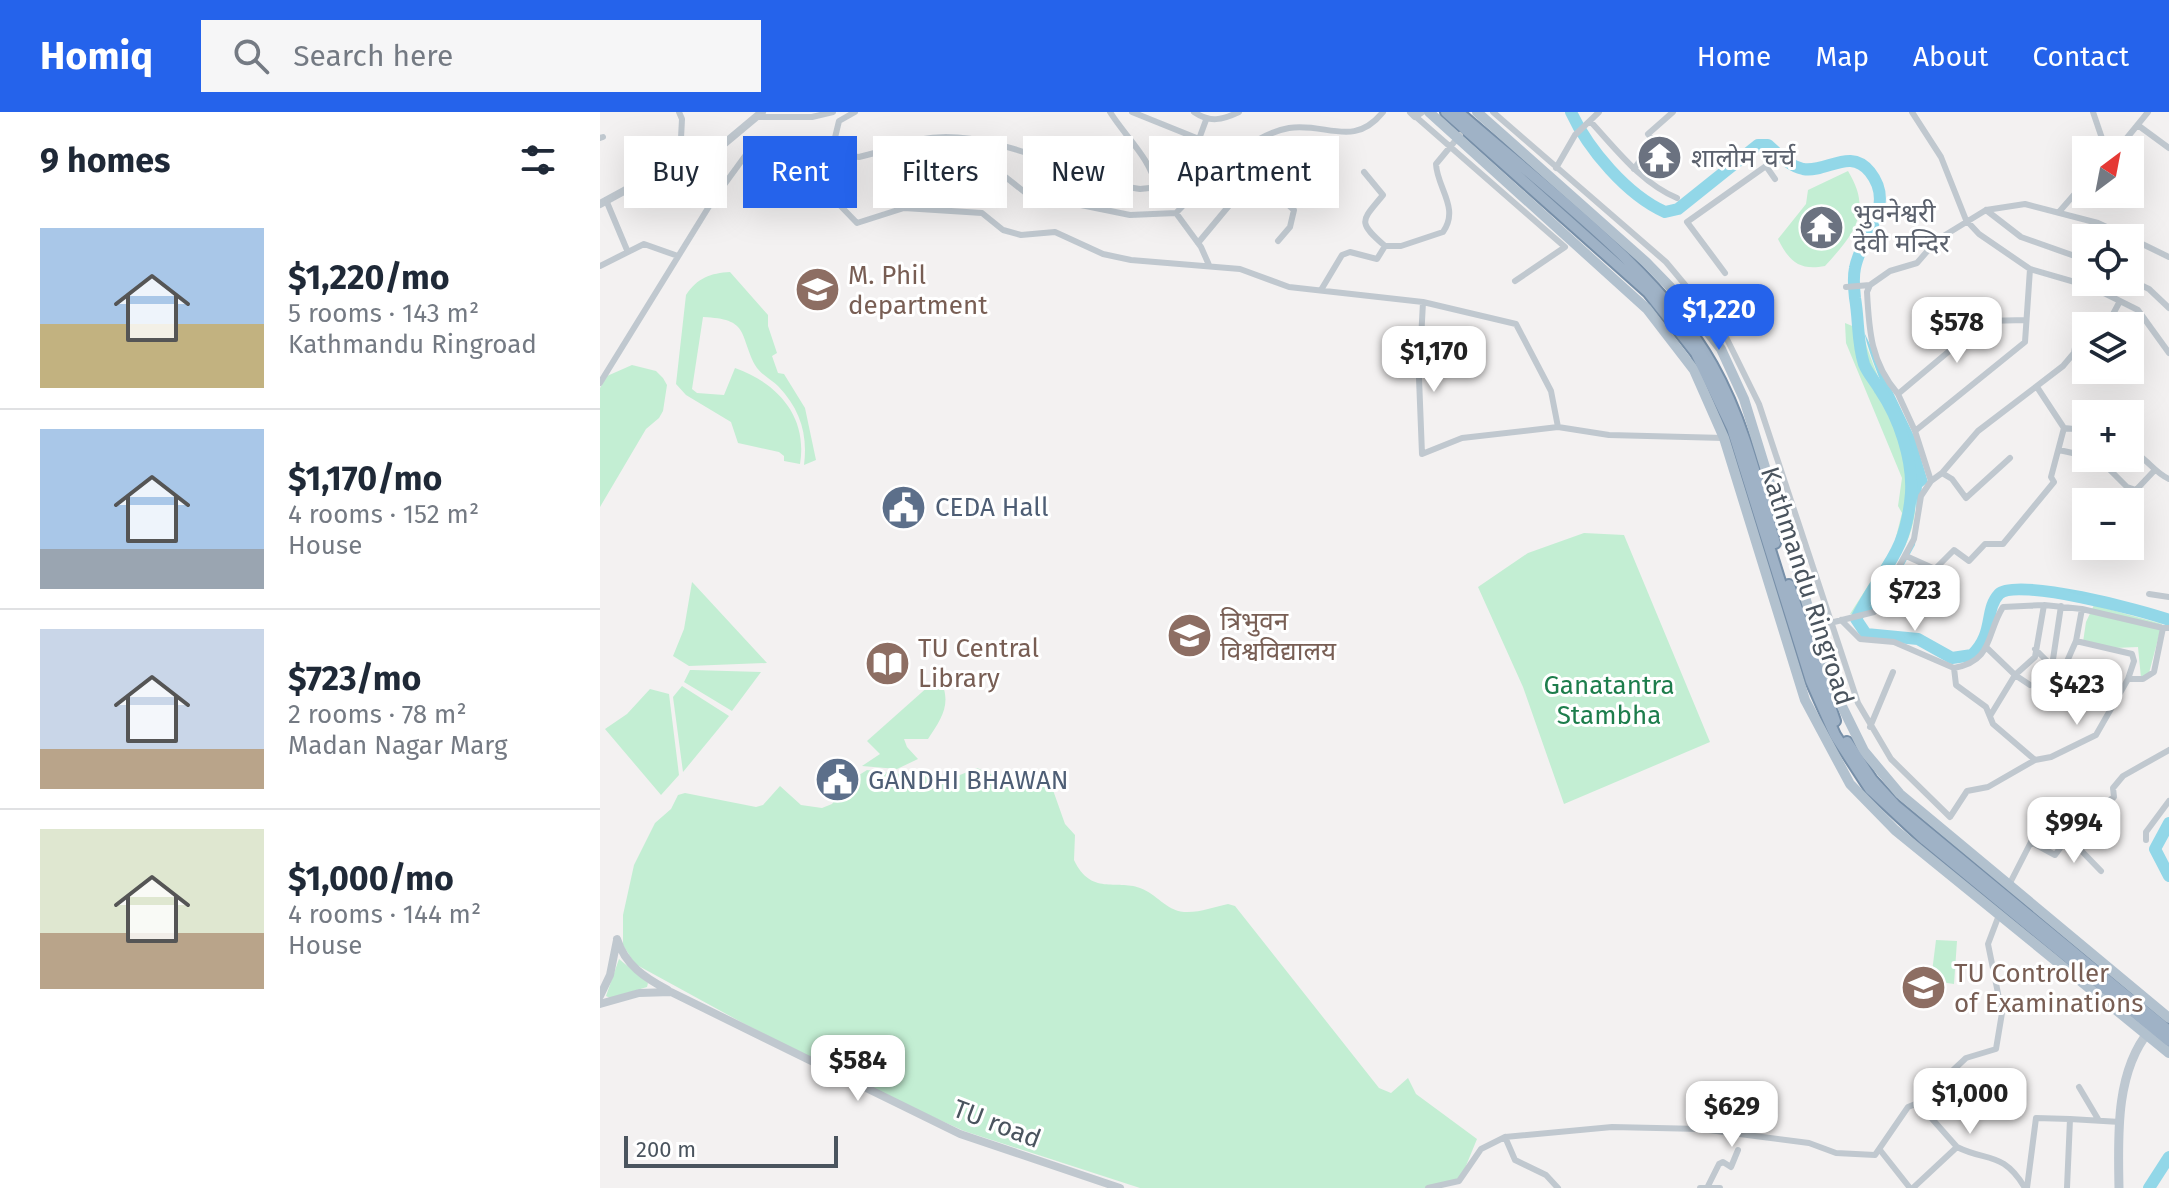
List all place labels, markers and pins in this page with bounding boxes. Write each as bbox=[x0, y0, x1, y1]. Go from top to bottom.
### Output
temple icon: शालोम चर्च bbox=[1636, 134, 1684, 182]
place label: शालोम चर्च bbox=[1691, 143, 1796, 174]
place label: भुवनेश्वरी देवी मन्दिर bbox=[1853, 198, 1951, 259]
temple icon: भुवनेश्वरी देवी मन्दिर bbox=[1798, 204, 1846, 252]
place label: M. Phil department bbox=[848, 260, 988, 321]
school or university icon: M. Phil department bbox=[793, 266, 841, 314]
pin: $1,220 bbox=[1654, 284, 1784, 352]
pin: $578 bbox=[1910, 297, 2004, 365]
pin: $1,170 bbox=[1369, 326, 1499, 394]
public building icon: CEDA Hall bbox=[880, 483, 928, 531]
place label: CEDA Hall bbox=[935, 492, 1049, 523]
pin: $723 bbox=[1868, 565, 1962, 633]
place label: त्रिभुवन विश्वविद्यालय bbox=[1220, 606, 1337, 667]
school or university icon: त्रिभुवन विश्वविद्यालय bbox=[1165, 612, 1213, 660]
place label: TU Central Library bbox=[918, 633, 1039, 694]
library icon: TU Central Library bbox=[863, 639, 911, 687]
pin: $423 bbox=[2030, 659, 2124, 727]
public building icon: GANDHI BHAWAN bbox=[813, 756, 861, 804]
place label: GANDHI BHAWAN bbox=[868, 765, 1069, 796]
pin: $994 bbox=[2027, 797, 2121, 865]
place label: TU Controller of Examinations bbox=[1954, 958, 2143, 1019]
school or university icon: TU Controller of Examinations bbox=[1899, 964, 1947, 1012]
pin: $584 bbox=[811, 1035, 905, 1103]
pin: $1,000 bbox=[1905, 1068, 2035, 1136]
pin: $629 bbox=[1685, 1081, 1779, 1149]

